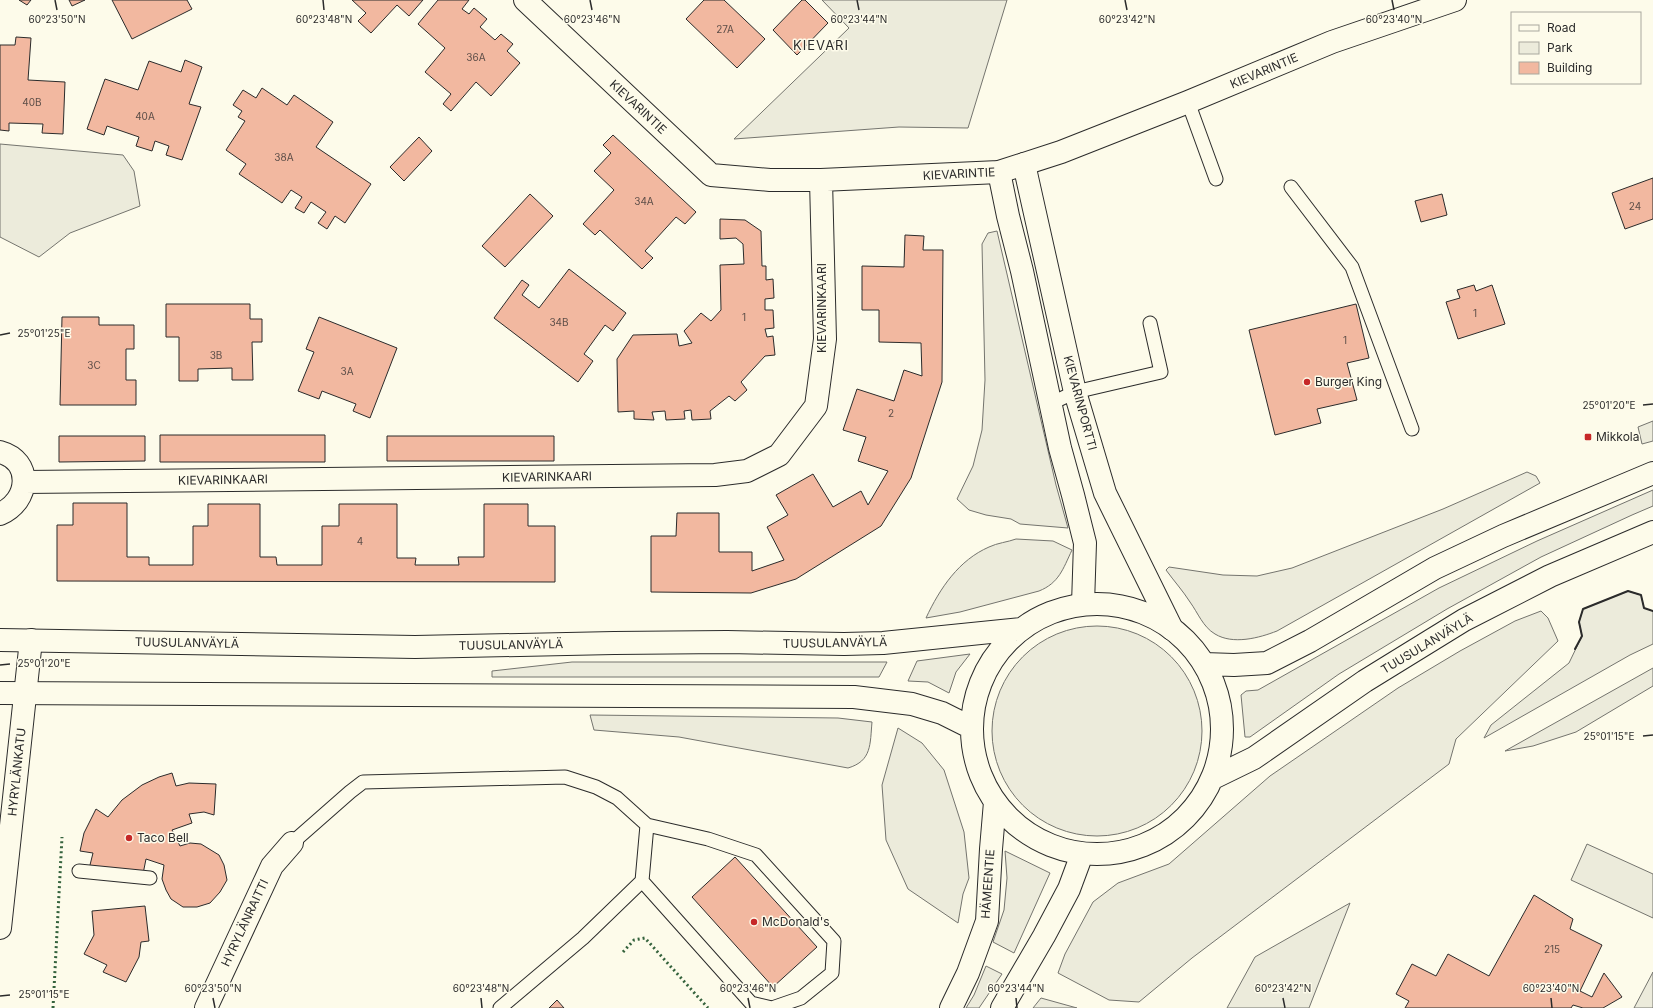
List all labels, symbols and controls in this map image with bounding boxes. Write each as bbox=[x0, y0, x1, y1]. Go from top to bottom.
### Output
legend bbox=[1511, 12, 1641, 84]
text: 60°23'50"N bbox=[29, 13, 85, 25]
text: 60°23'48"N bbox=[296, 13, 352, 25]
text: 60°23'46"N bbox=[564, 13, 620, 25]
text: 60°23'44"N bbox=[831, 13, 887, 25]
text: 60°23'42"N bbox=[1099, 13, 1155, 25]
text: 60°23'40"N bbox=[1366, 13, 1422, 25]
text: Road bbox=[1547, 20, 1576, 35]
house number: 27A bbox=[716, 23, 734, 35]
district label: KIEVARI bbox=[793, 37, 849, 53]
text: Park bbox=[1547, 40, 1573, 55]
street label: KIEVARINTIE bbox=[1228, 49, 1300, 92]
house number: 36A bbox=[466, 51, 486, 63]
text: Building bbox=[1547, 60, 1592, 75]
street label: KIEVARINTIE bbox=[607, 76, 670, 137]
house number: 40B bbox=[22, 96, 42, 108]
house number: 40A bbox=[135, 110, 155, 122]
house number: 38A bbox=[274, 151, 294, 163]
street label: KIEVARINTIE bbox=[922, 164, 996, 183]
house number: 34A bbox=[634, 195, 654, 207]
house number: 24 bbox=[1629, 200, 1641, 212]
street label: KIEVARINKAARI bbox=[814, 263, 829, 353]
house number: 1 bbox=[1473, 307, 1477, 319]
house number: 1 bbox=[742, 311, 746, 323]
house number: 34B bbox=[549, 316, 569, 328]
text: 25°01'25"E bbox=[18, 327, 70, 339]
house number: 1 bbox=[1343, 334, 1347, 346]
house number: 3B bbox=[210, 349, 222, 361]
street label: KIEVARINPORTTI bbox=[1061, 354, 1100, 452]
house number: 3C bbox=[87, 359, 101, 371]
house number: 3A bbox=[340, 365, 354, 377]
place label: Burger King bbox=[1315, 374, 1382, 389]
marker: Burger King bbox=[1302, 377, 1312, 387]
text: 25°01'20"E bbox=[1582, 399, 1636, 411]
house number: 2 bbox=[888, 407, 894, 419]
place label: Mikkola bbox=[1596, 429, 1640, 444]
marker: Mikkola bbox=[1583, 432, 1593, 442]
street label: KIEVARINKAARI bbox=[502, 468, 592, 485]
street label: KIEVARINKAARI bbox=[178, 471, 268, 488]
house number: 4 bbox=[357, 535, 363, 547]
street label: TUUSULANVÄYLÄ bbox=[1378, 610, 1475, 677]
street label: TUUSULANVÄYLÄ bbox=[135, 634, 239, 651]
street label: TUUSULANVÄYLÄ bbox=[783, 634, 887, 651]
street label: TUUSULANVÄYLÄ bbox=[459, 636, 563, 653]
text: 25°01'20"E bbox=[17, 657, 71, 669]
street label: HYRYLÄNKATU bbox=[4, 727, 29, 817]
text: 25°01'15"E bbox=[1584, 730, 1634, 742]
place label: Taco Bell bbox=[137, 830, 189, 845]
marker: Taco Bell bbox=[124, 833, 134, 843]
street label: HÄMEENTIE bbox=[978, 849, 997, 919]
street label: HYRYLÄNRAITTI bbox=[218, 877, 271, 969]
place label: McDonald's bbox=[762, 914, 830, 929]
marker: McDonald's bbox=[749, 917, 759, 927]
house number: 215 bbox=[1544, 943, 1560, 955]
text: 60°23'50"N bbox=[185, 982, 241, 994]
text: 60°23'48"N bbox=[453, 982, 509, 994]
text: 60°23'46"N bbox=[720, 982, 776, 994]
text: 60°23'44"N bbox=[988, 982, 1044, 994]
text: 60°23'42"N bbox=[1255, 982, 1311, 994]
text: 60°23'40"N bbox=[1523, 982, 1579, 994]
text: 25°01'15"E bbox=[19, 988, 69, 1000]

